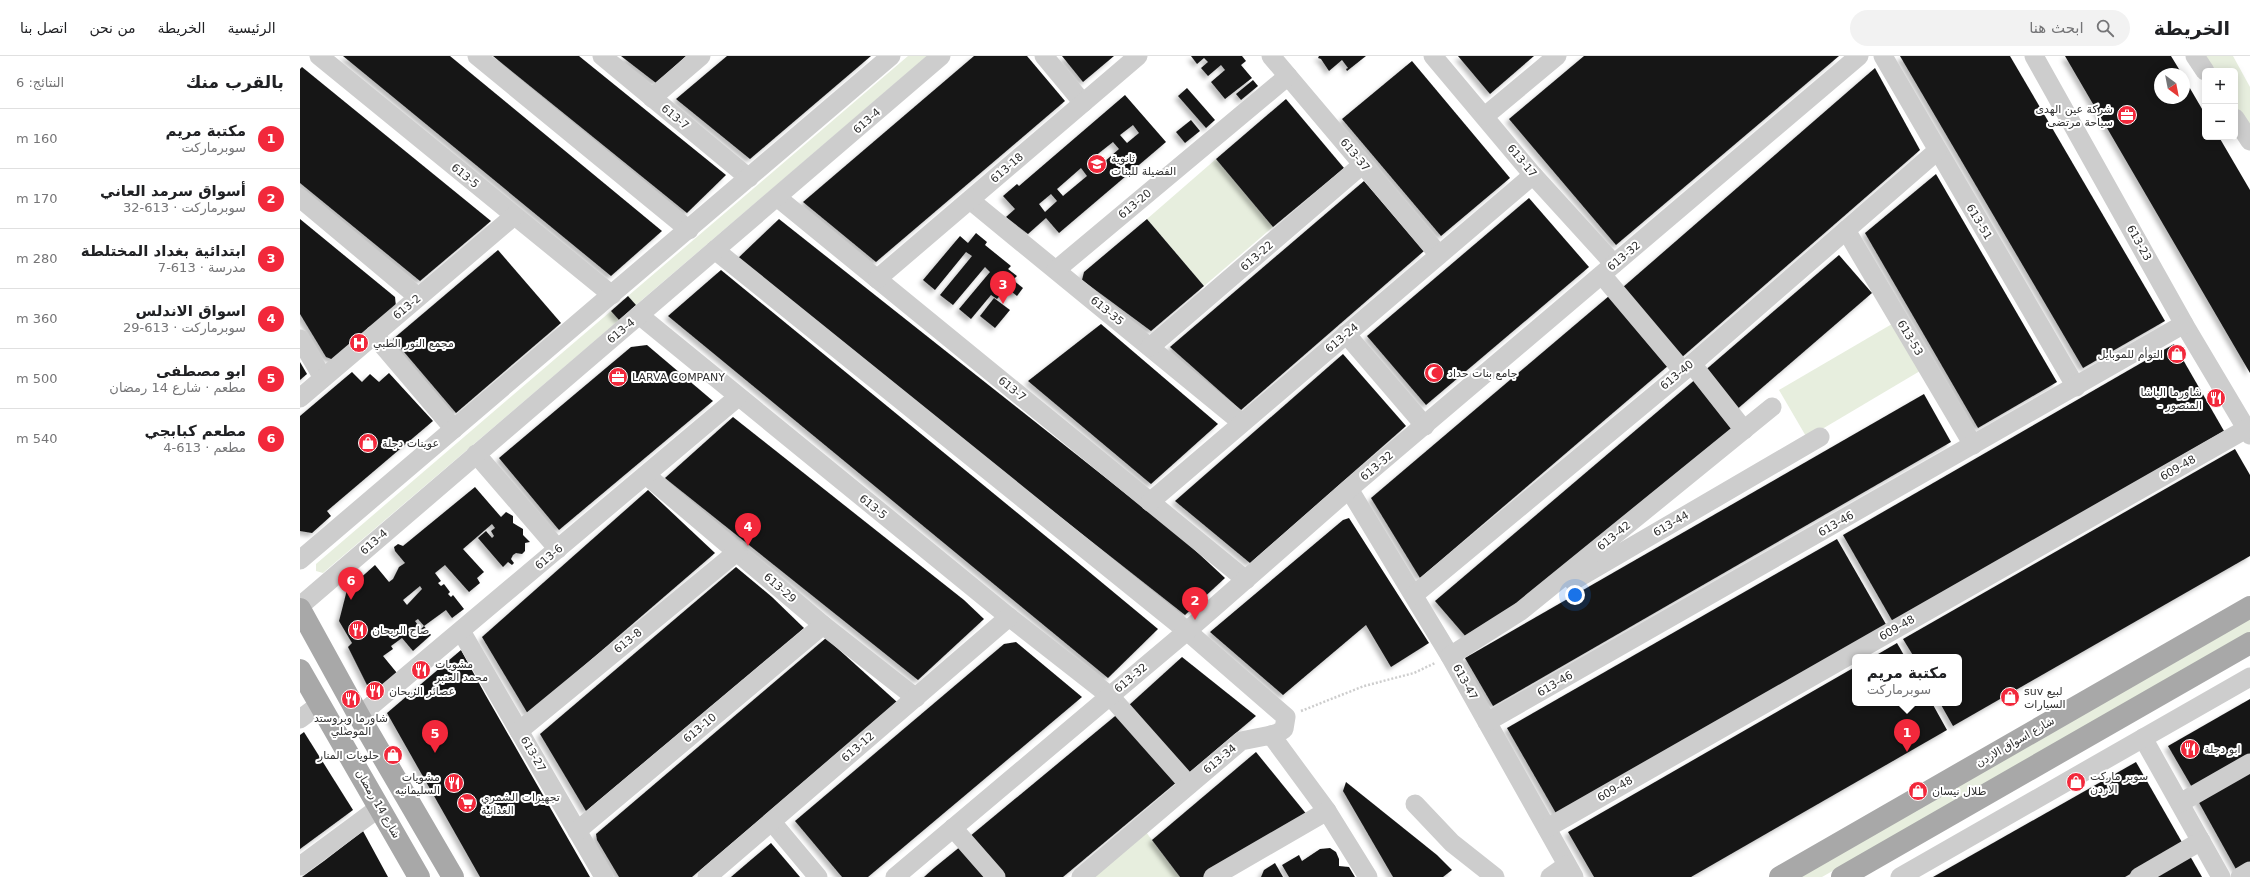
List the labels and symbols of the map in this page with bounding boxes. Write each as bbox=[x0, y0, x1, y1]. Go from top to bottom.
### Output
north arrow bbox=[2154, 68, 2190, 104]
street label: 613-7 bbox=[659, 102, 691, 132]
place label: شركة عين الهدى سياحة مرتضى bbox=[2035, 103, 2113, 129]
office icon: شركة عين الهدى سياحة مرتضى bbox=[2116, 104, 2138, 126]
street label: 613-4 bbox=[851, 106, 883, 136]
street label: 613-37 bbox=[1337, 136, 1373, 174]
street label: 613-17 bbox=[1504, 142, 1540, 180]
street label: 613-18 bbox=[988, 150, 1026, 186]
place label: ثانوية الفضيلة للبنات bbox=[1111, 152, 1176, 178]
school or university icon: ثانوية الفضيلة للبنات bbox=[1086, 153, 1108, 175]
street label: 613-5 bbox=[448, 161, 482, 191]
street label: 613-20 bbox=[1116, 186, 1154, 222]
street label: 613-51 bbox=[1963, 202, 1995, 242]
street label: 613-23 bbox=[2124, 223, 2154, 263]
street label: 613-22 bbox=[1238, 238, 1276, 274]
street label: 613-32 bbox=[1605, 238, 1643, 274]
pin: 3 bbox=[990, 271, 1016, 304]
street label: 613-2 bbox=[391, 292, 423, 322]
street label: 613-35 bbox=[1088, 294, 1126, 328]
street label: 613-4 bbox=[605, 316, 637, 346]
street label: 613-53 bbox=[1894, 318, 1926, 358]
street label: 613-24 bbox=[1323, 320, 1361, 356]
hospital icon: مجمع النور الطبي bbox=[348, 332, 370, 354]
place label: مجمع النور الطبي bbox=[373, 337, 454, 350]
shop icon: التوأم للموبايل bbox=[2166, 343, 2188, 365]
place label: التوأم للموبايل bbox=[2097, 347, 2163, 361]
street label: 613-40 bbox=[1658, 357, 1696, 393]
mosque icon: جامع بنات حداد bbox=[1423, 362, 1445, 384]
office icon: LARVA COMPANY bbox=[607, 366, 629, 388]
place label: جامع بنات حداد bbox=[1448, 367, 1518, 380]
place label: LARVA COMPANY bbox=[632, 371, 725, 384]
street label: 613-7 bbox=[995, 374, 1029, 404]
place label: شاورما الباشا - المنصور bbox=[2140, 386, 2202, 412]
restaurant icon: شاورما الباشا - المنصور bbox=[2205, 387, 2227, 409]
shop icon: عوينات دجلة bbox=[357, 432, 379, 454]
place label: عوينات دجلة bbox=[382, 437, 439, 450]
street label: 613-32 bbox=[1358, 448, 1396, 484]
street label: 609-48 bbox=[2158, 453, 2198, 483]
street label: 613-5 bbox=[856, 492, 890, 522]
street label: 613-44 bbox=[1651, 509, 1691, 539]
street label: 613-46 bbox=[1816, 509, 1856, 539]
pin: 4 bbox=[735, 513, 761, 546]
street label: 613-42 bbox=[1595, 519, 1633, 553]
street label: 613-4 bbox=[358, 527, 390, 557]
street label: 613-6 bbox=[533, 542, 565, 572]
pin: 6 bbox=[338, 567, 364, 600]
street label: 613-29 bbox=[761, 570, 799, 606]
your location bbox=[1565, 585, 1585, 605]
pin: 2 bbox=[1182, 587, 1208, 620]
street label: 609-48 bbox=[1877, 613, 1917, 643]
restaurant icon: صاج الريحان bbox=[347, 619, 369, 641]
place label: صاج الريحان bbox=[372, 624, 429, 637]
street label: 613-8 bbox=[611, 626, 645, 656]
place label: مشويات محمد العنبر bbox=[434, 658, 488, 684]
restaurant icon: مشويات محمد العنبر bbox=[410, 659, 432, 681]
street label: 613-32 bbox=[1112, 660, 1150, 696]
street label: 613-47 bbox=[1450, 662, 1480, 702]
street label: 613-46 bbox=[1535, 669, 1575, 699]
restaurant icon: عصائر الريحان bbox=[364, 680, 386, 702]
place label: عصائر الريحان bbox=[389, 685, 455, 698]
place label: suv لبيع السيارات bbox=[2024, 685, 2066, 711]
shop icon: suv لبيع السيارات bbox=[1999, 686, 2021, 708]
restaurant icon: شاورما وبروستد الموصلي bbox=[340, 688, 362, 710]
street label: 613-10 bbox=[681, 710, 719, 746]
place label: شاورما وبروستد الموصلي bbox=[314, 712, 388, 738]
street label: شارع اسواق الاردن bbox=[1973, 714, 2057, 770]
pin: 1 bbox=[1894, 719, 1920, 752]
pin: 5 bbox=[422, 720, 448, 753]
street label: 613-12 bbox=[839, 729, 877, 765]
street label: 613-27 bbox=[518, 734, 548, 774]
restaurant icon: ابو دجلة bbox=[2179, 738, 2201, 760]
street label: 613-34 bbox=[1201, 741, 1239, 777]
place label: ابو دجلة bbox=[2204, 743, 2241, 756]
shop icon: حلويات المنار bbox=[382, 744, 404, 766]
place label: حلويات المنار bbox=[317, 749, 379, 762]
street label: شارع 14 رمضان bbox=[353, 767, 403, 841]
place label: سوبر ماركت الاردن bbox=[2090, 770, 2148, 796]
place label: مشويات السليمانيه bbox=[395, 771, 440, 797]
shop icon: سوبر ماركت الاردن bbox=[2065, 771, 2087, 793]
restaurant icon: مشويات السليمانيه bbox=[443, 772, 465, 794]
street label: 609-48 bbox=[1595, 774, 1635, 804]
shop icon: طلال نيسان bbox=[1907, 780, 1929, 802]
place label: طلال نيسان bbox=[1932, 785, 1987, 798]
place label: تجهيزات الشمري الغذائية bbox=[481, 791, 560, 817]
supermarket icon: تجهيزات الشمري الغذائية bbox=[456, 792, 478, 814]

